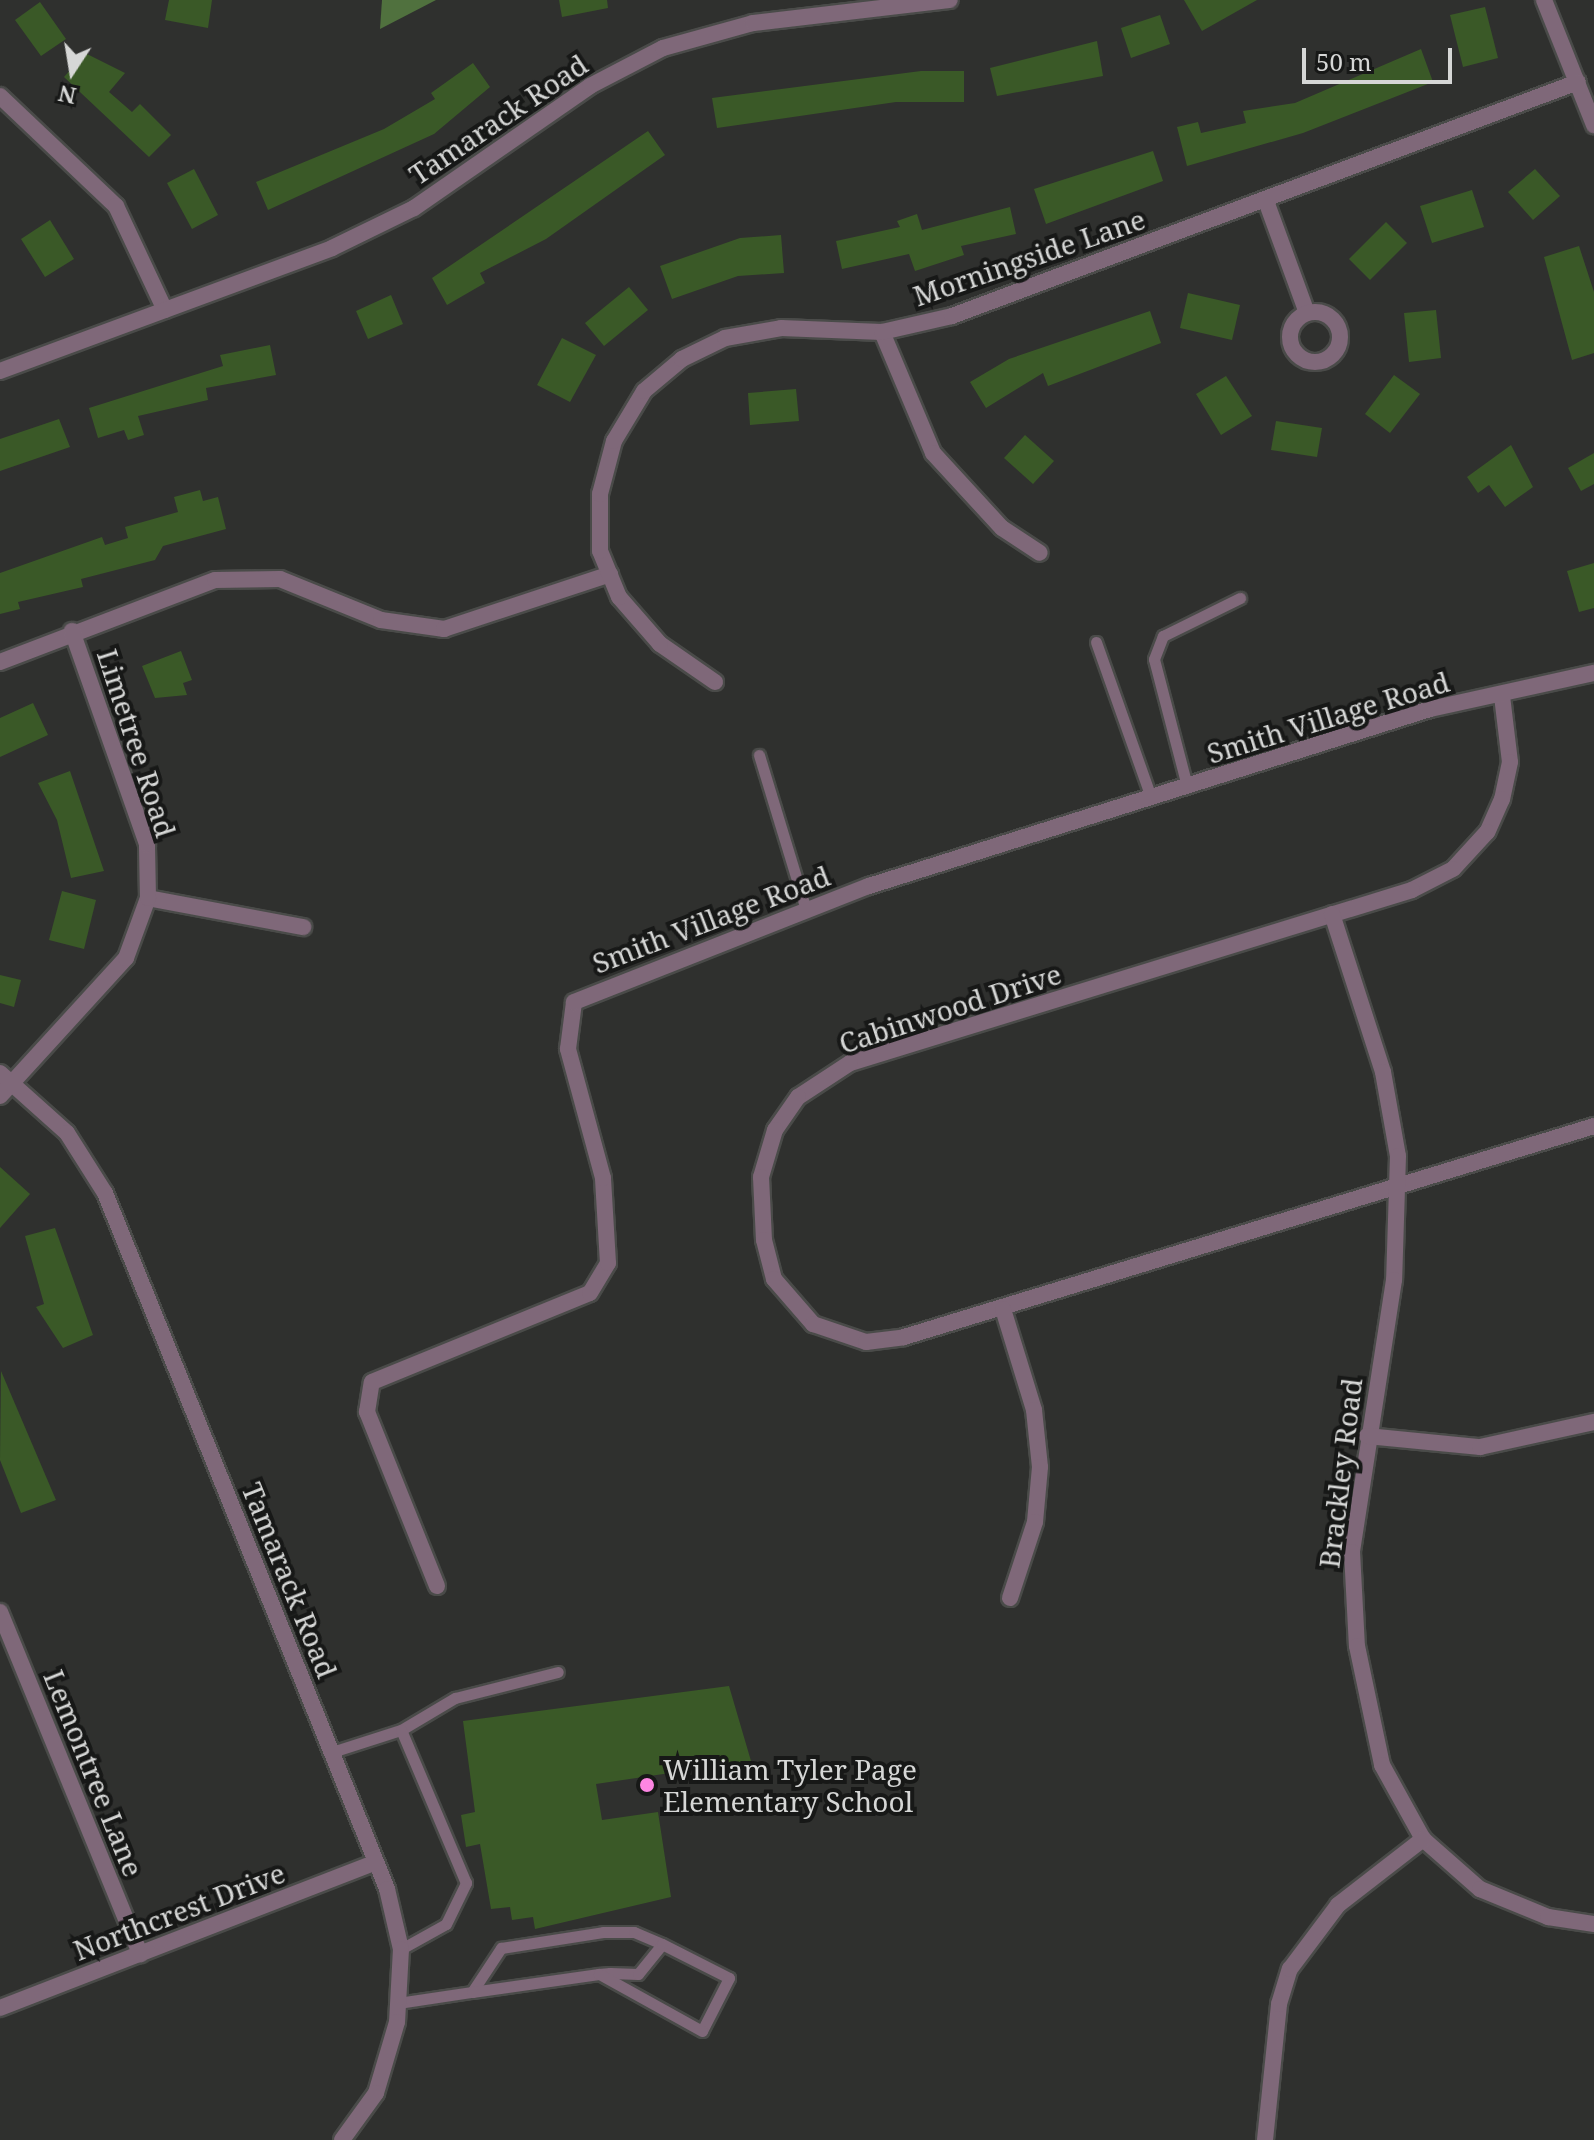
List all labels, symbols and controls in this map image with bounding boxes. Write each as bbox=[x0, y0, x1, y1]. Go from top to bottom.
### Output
north arrow bbox=[32, 32, 112, 112]
scale bar bbox=[1306, 32, 1456, 82]
text: 50 m bbox=[1316, 45, 1372, 78]
street label: Tamarack Road bbox=[403, 47, 593, 191]
text: N bbox=[55, 79, 79, 112]
street label: Morningside Lane bbox=[909, 202, 1149, 312]
street label: Limetree Road bbox=[91, 645, 183, 841]
street label: Smith Village Road bbox=[1203, 664, 1453, 770]
street label: Smith Village Road bbox=[588, 858, 834, 980]
street label: Cabinwood Drive bbox=[835, 956, 1065, 1060]
street label: Brackley Road bbox=[1312, 1376, 1368, 1570]
street label: Tamarack Road bbox=[236, 1477, 344, 1683]
street label: Lemontree Lane bbox=[37, 1665, 151, 1881]
place label: William Tyler Page Elementary School bbox=[663, 1752, 917, 1818]
marker: William Tyler Page Elementary School bbox=[638, 1776, 656, 1794]
street label: Northcrest Drive bbox=[69, 1855, 289, 1967]

